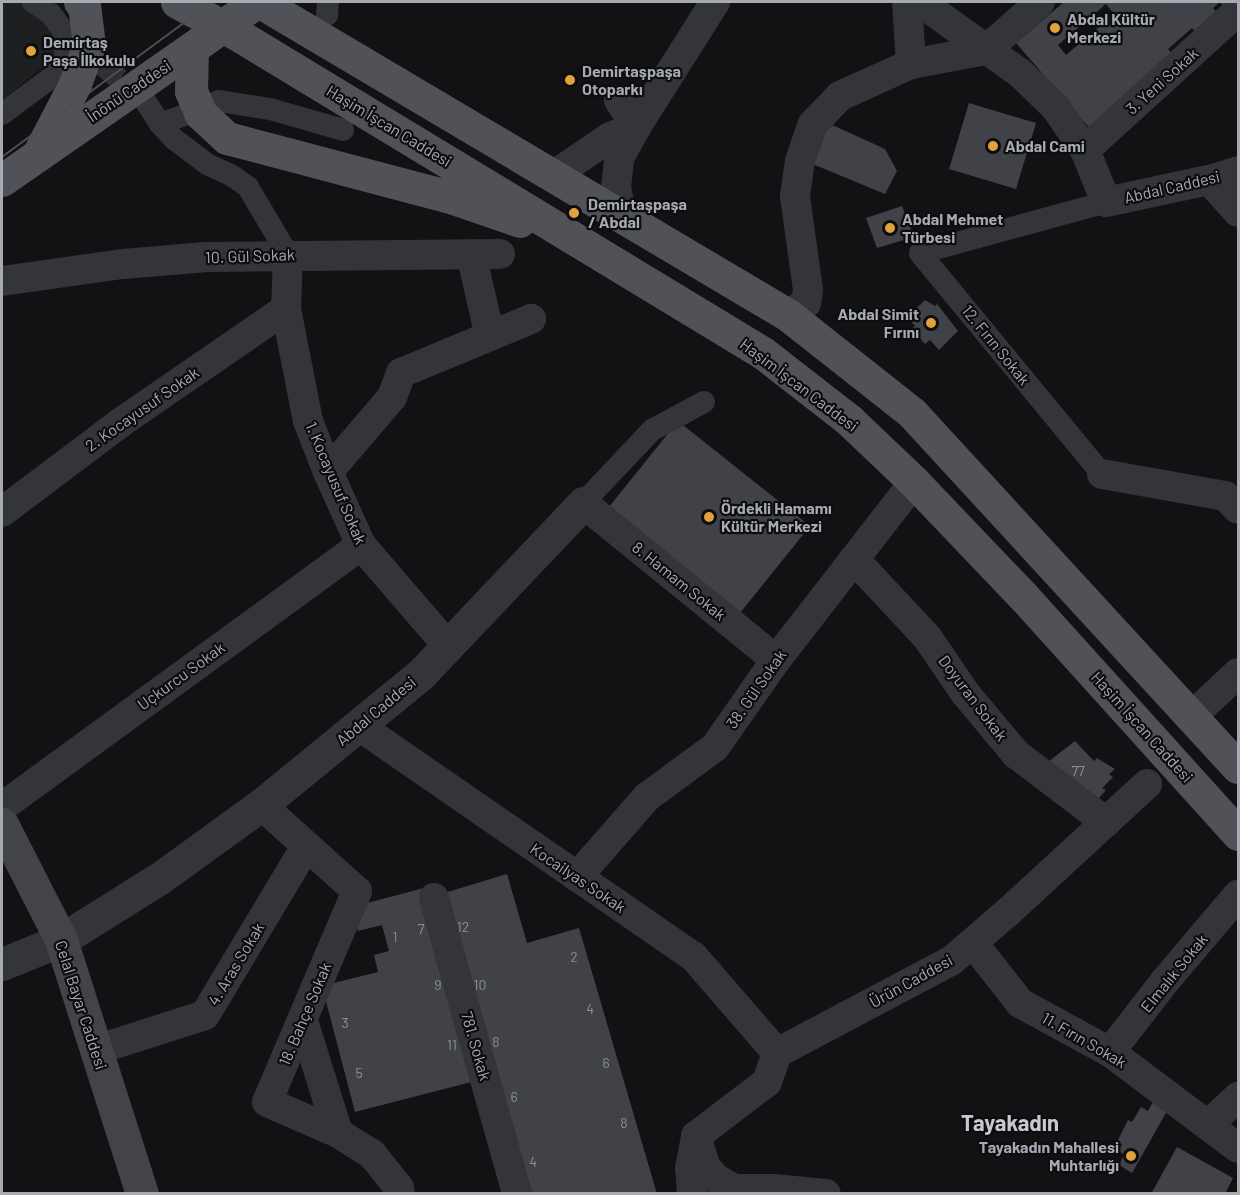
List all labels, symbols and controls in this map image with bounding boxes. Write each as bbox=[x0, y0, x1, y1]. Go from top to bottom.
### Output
place label: Abdal Kültür Merkezi bbox=[1067, 9, 1155, 47]
marker: Abdal Kültür Merkezi bbox=[1048, 21, 1062, 35]
place label: Demirtaş Paşa İlkokulu bbox=[43, 32, 135, 70]
marker: Demirtaş Paşa İlkokulu bbox=[24, 44, 38, 58]
street label: 3. Yeni Sokak bbox=[1122, 44, 1202, 118]
street label: İnönü Caddesi bbox=[83, 56, 175, 126]
place label: Demirtaşpaşa Otoparkı bbox=[582, 61, 681, 99]
marker: Demirtaşpaşa Otoparkı bbox=[563, 73, 577, 87]
street label: Haşim İşcan Caddesi bbox=[323, 81, 455, 171]
place label: Abdal Cami bbox=[1005, 136, 1085, 156]
marker: Abdal Cami bbox=[986, 139, 1000, 153]
street label: Abdal Caddesi bbox=[1122, 167, 1222, 207]
place label: Demirtaşpaşa / Abdal bbox=[588, 194, 687, 232]
marker: Demirtaşpaşa / Abdal bbox=[565, 204, 583, 222]
place label: Abdal Mehmet Türbesi bbox=[902, 209, 1003, 247]
marker: Abdal Mehmet Türbesi bbox=[883, 221, 897, 235]
street label: 10. Gül Sokak bbox=[205, 245, 295, 267]
street label: 12. Fırın Sokak bbox=[958, 301, 1034, 389]
place label: Abdal Simit Fırını bbox=[838, 304, 919, 342]
marker: Abdal Simit Fırını bbox=[924, 316, 938, 330]
street label: Haşim İşcan Caddesi bbox=[736, 334, 862, 436]
street label: 2. Kocayusuf Sokak bbox=[82, 363, 202, 455]
street label: 1. Kocayusuf Sokak bbox=[302, 419, 370, 547]
place label: Ördekli Hamamı Kültür Merkezi bbox=[721, 498, 832, 536]
marker: Ördekli Hamamı Kültür Merkezi bbox=[702, 510, 716, 524]
street label: 8. Hamam Sokak bbox=[628, 537, 730, 625]
street label: Uçkurcu Sokak bbox=[134, 638, 228, 714]
street label: 38. Gül Sokak bbox=[722, 646, 790, 732]
street label: Doyuran Sokak bbox=[935, 651, 1011, 745]
street label: Haşim İşcan Caddesi bbox=[1087, 668, 1197, 786]
street label: Abdal Caddesi bbox=[332, 672, 420, 750]
house number: 77 bbox=[1071, 763, 1085, 779]
street label: Kocailyas Sokak bbox=[527, 839, 629, 917]
street label: 4. Aras Sokak bbox=[204, 919, 268, 1009]
house number: 12 bbox=[457, 919, 469, 935]
house number: 7 bbox=[418, 921, 424, 937]
house number: 1 bbox=[393, 929, 397, 945]
street label: Elmalık Sokak bbox=[1137, 930, 1211, 1016]
street label: Celal Bayar Caddesi bbox=[51, 938, 111, 1072]
house number: 2 bbox=[570, 949, 578, 965]
street label: Ürün Caddesi bbox=[866, 950, 956, 1012]
street label: 18. Bahçe Sokak bbox=[275, 959, 335, 1069]
house number: 9 bbox=[434, 977, 442, 993]
house number: 10 bbox=[474, 977, 486, 993]
house number: 4 bbox=[586, 1001, 594, 1017]
street label: 11. Fırın Sokak bbox=[1038, 1008, 1130, 1072]
street label: 781. Sokak bbox=[457, 1009, 495, 1083]
house number: 3 bbox=[341, 1015, 349, 1031]
house number: 8 bbox=[492, 1034, 500, 1050]
house number: 11 bbox=[447, 1037, 457, 1053]
house number: 6 bbox=[602, 1055, 610, 1071]
house number: 5 bbox=[355, 1065, 363, 1081]
house number: 6 bbox=[510, 1089, 518, 1105]
district label: Tayakadın bbox=[961, 1110, 1059, 1136]
house number: 8 bbox=[620, 1115, 628, 1131]
place label: Tayakadın Mahallesi Muhtarlığı bbox=[979, 1137, 1119, 1175]
marker: Tayakadın Mahallesi Muhtarlığı bbox=[1124, 1149, 1138, 1163]
house number: 4 bbox=[529, 1154, 537, 1170]

